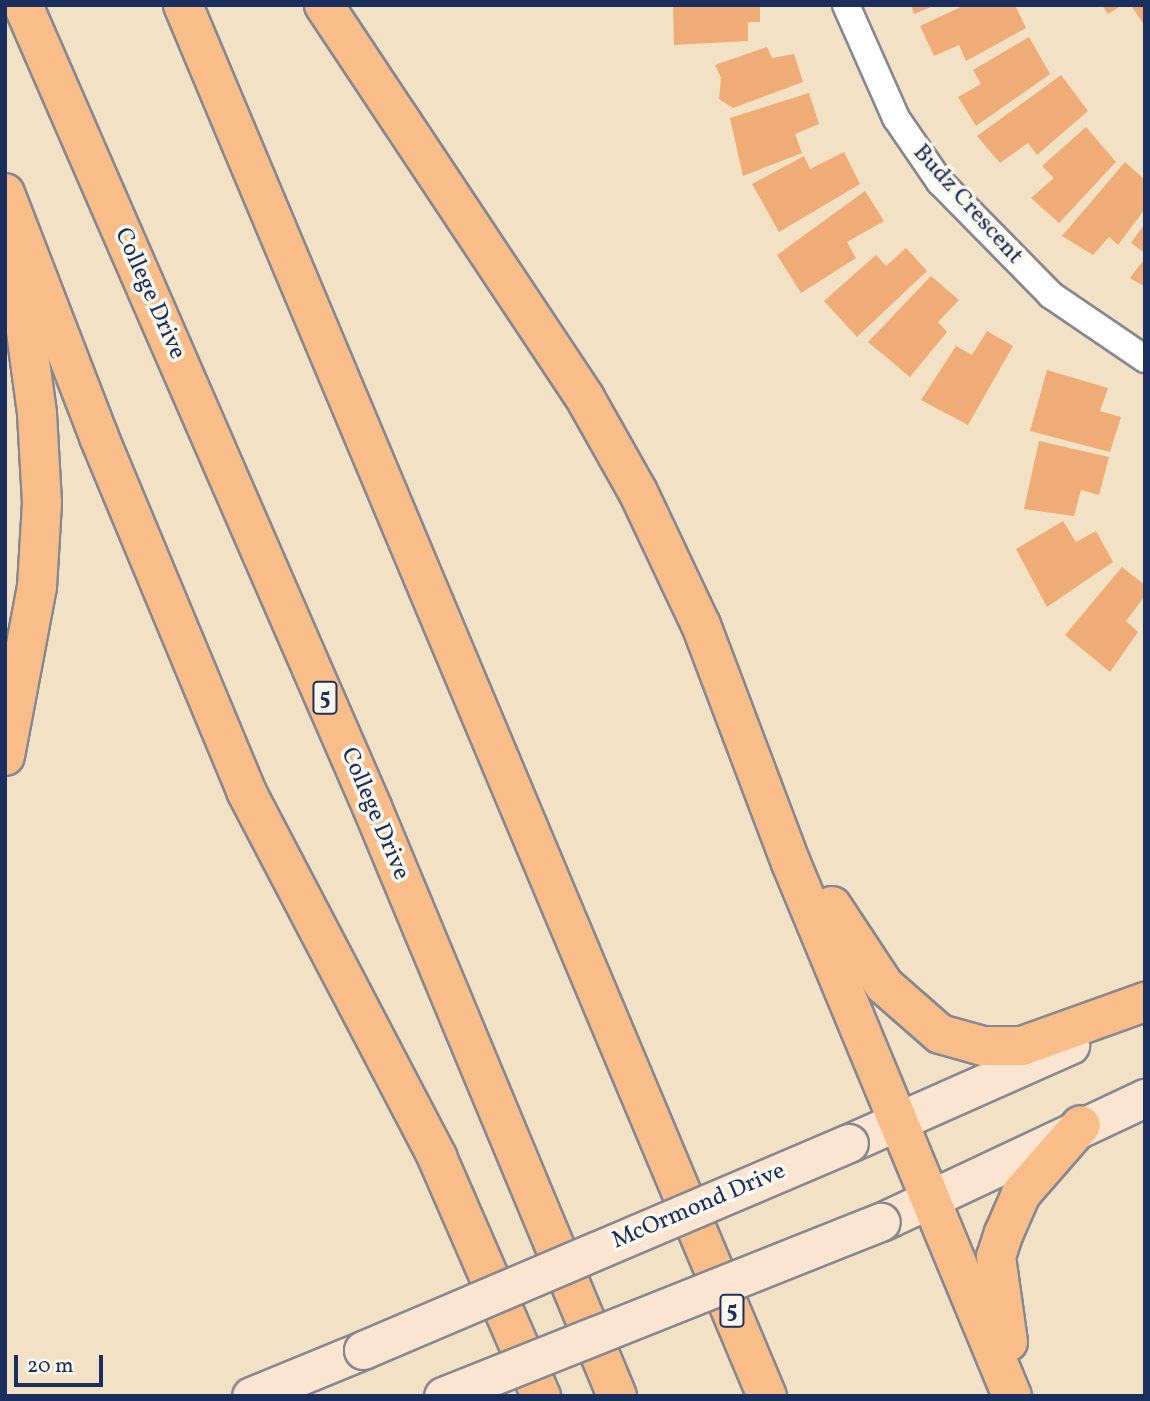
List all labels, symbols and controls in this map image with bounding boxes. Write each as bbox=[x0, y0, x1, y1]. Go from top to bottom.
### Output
street label: Budz Crescent bbox=[906, 139, 1028, 271]
street label: College Drive bbox=[107, 224, 191, 364]
road number: 5 bbox=[311, 678, 339, 718]
street label: College Drive bbox=[333, 743, 415, 885]
street label: McOrmond Drive bbox=[608, 1158, 790, 1256]
road number: 5 bbox=[718, 1292, 746, 1330]
scale bar bbox=[18, 1342, 107, 1386]
text: 20 m bbox=[27, 1352, 73, 1381]

